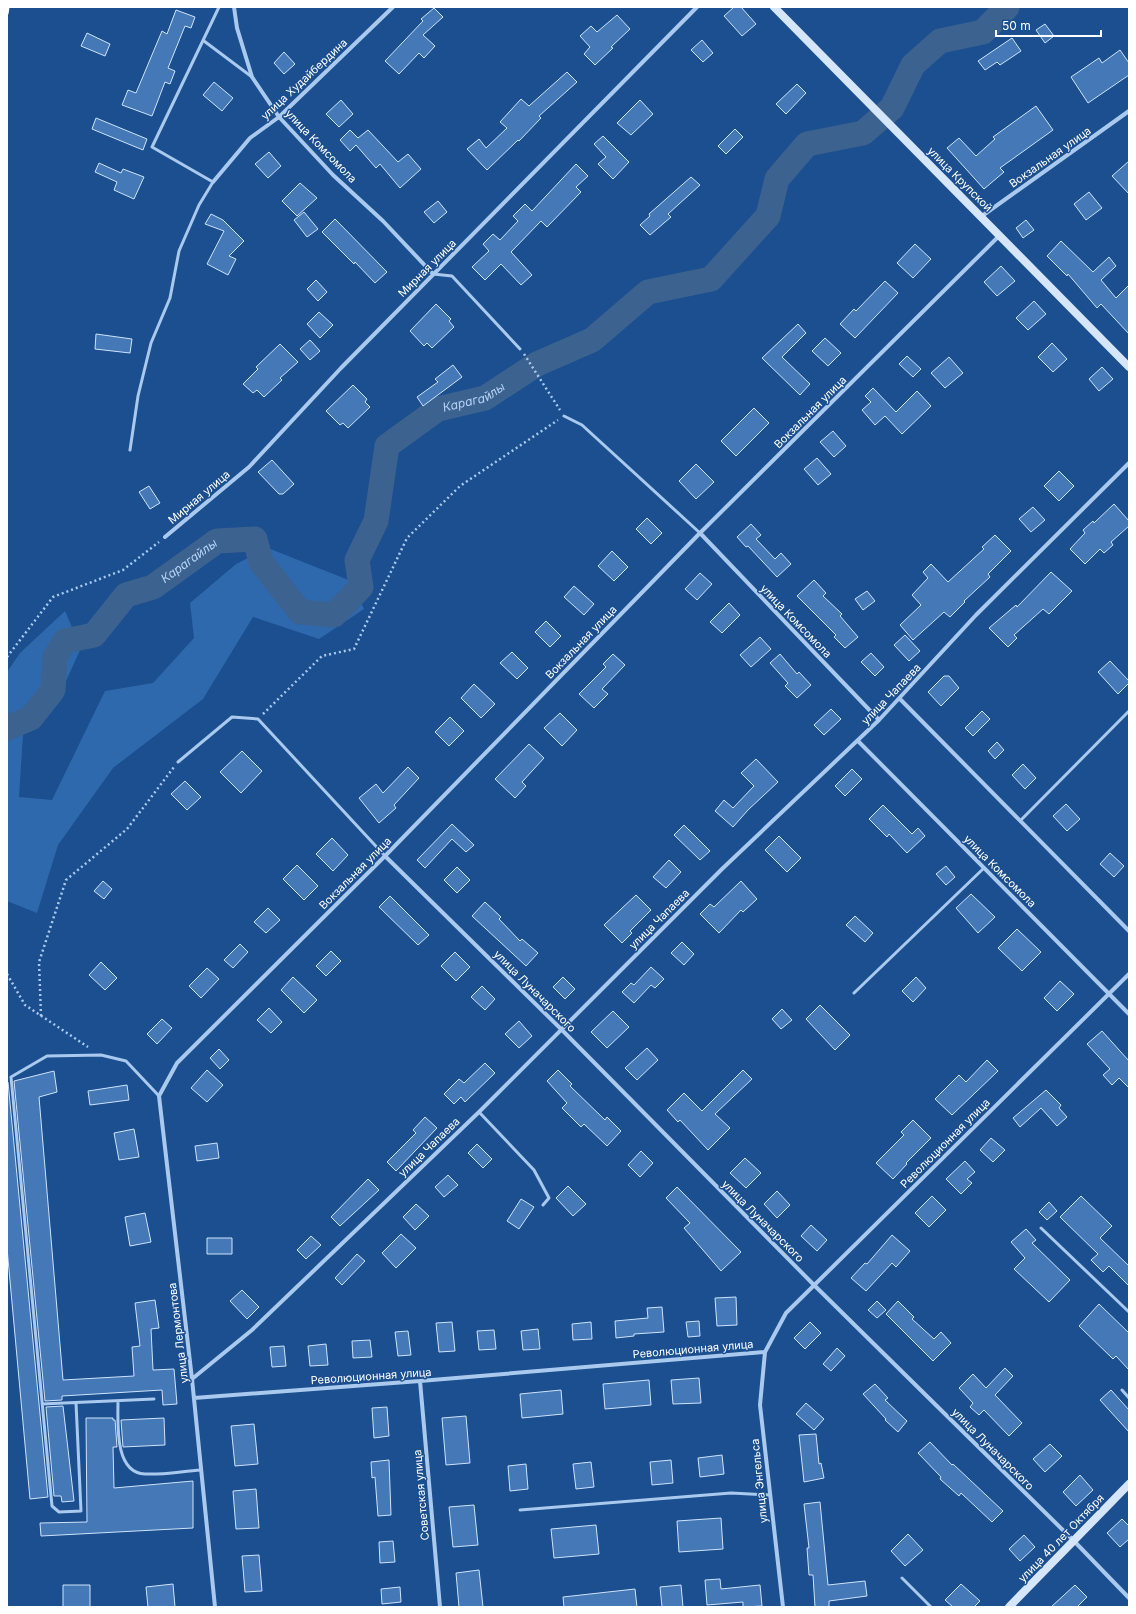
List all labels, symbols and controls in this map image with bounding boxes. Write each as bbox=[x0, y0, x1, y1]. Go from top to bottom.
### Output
scale bar bbox=[996, 12, 1101, 38]
text: 50 m bbox=[1002, 18, 1031, 33]
street label: улица Худайбердина bbox=[258, 35, 350, 123]
street label: улица Комсомола bbox=[282, 106, 360, 186]
street label: Вокзальная улица bbox=[1006, 124, 1094, 190]
street label: улица Крупской bbox=[925, 144, 995, 214]
street label: Мирная улица bbox=[395, 236, 459, 300]
street label: Вокзальная улица bbox=[771, 373, 849, 451]
water label: Карагайлы bbox=[441, 379, 508, 415]
street label: Мирная улица bbox=[165, 467, 233, 527]
water label: Карагайлы bbox=[158, 535, 220, 586]
street label: улица Комсомола bbox=[757, 581, 835, 661]
street label: Вокзальная улица bbox=[542, 602, 620, 682]
street label: улица Чапаева bbox=[858, 660, 924, 728]
street label: улица Комсомола bbox=[961, 832, 1039, 910]
street label: Вокзальная улица bbox=[316, 834, 394, 912]
street label: улица Чапаева bbox=[626, 886, 692, 952]
street label: улица Луначарского bbox=[491, 947, 579, 1035]
street label: Революционная улица bbox=[897, 1095, 993, 1191]
street label: улица Чапаева bbox=[395, 1114, 463, 1180]
street label: улица Луначарского bbox=[719, 1177, 807, 1265]
street label: улица Лермонтова bbox=[165, 1282, 191, 1384]
street label: Революционная улица bbox=[632, 1337, 754, 1361]
street label: Революционная улица bbox=[310, 1365, 432, 1387]
street label: улица Луначарского bbox=[949, 1405, 1037, 1493]
street label: улица Энгельса bbox=[748, 1438, 770, 1524]
street label: Советская улица bbox=[410, 1449, 432, 1541]
street label: улица 40 лет Октября bbox=[1015, 1491, 1107, 1585]

